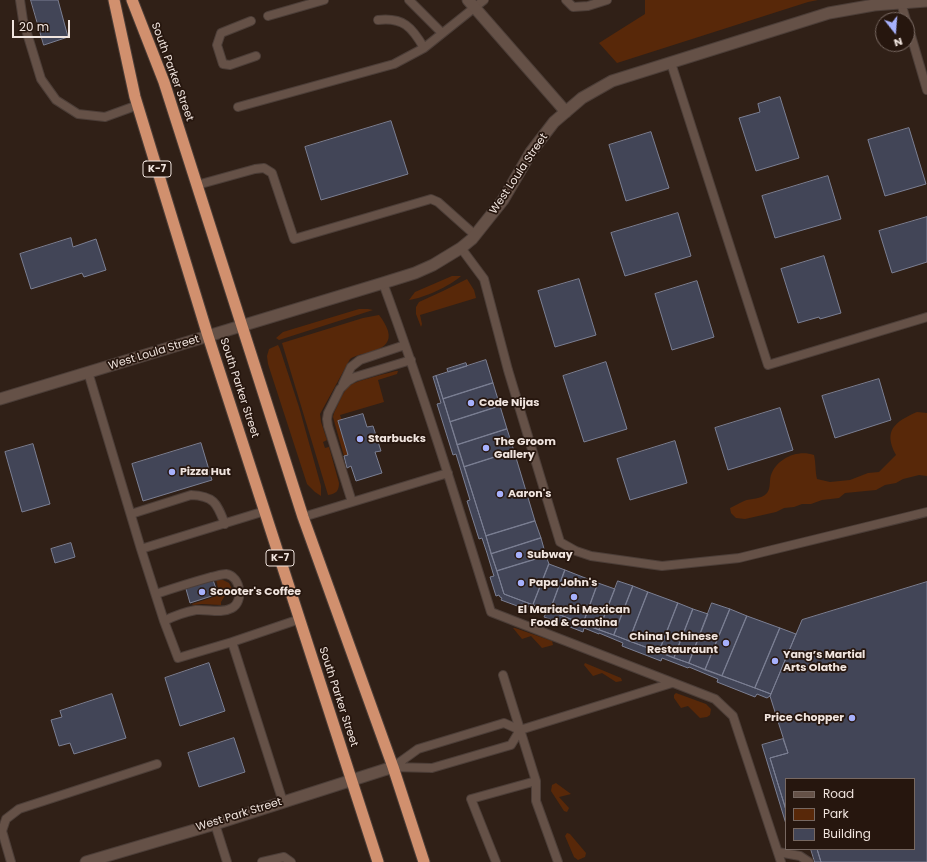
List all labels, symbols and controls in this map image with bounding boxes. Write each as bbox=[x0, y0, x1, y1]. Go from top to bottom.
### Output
scale bar bbox=[14, 12, 72, 38]
north arrow bbox=[875, 12, 915, 52]
text: 20 m bbox=[19, 18, 49, 35]
street label: South Parker Street bbox=[148, 21, 196, 123]
text: N bbox=[892, 34, 905, 51]
street label: West Loula Street bbox=[487, 131, 551, 217]
road number: K-7 bbox=[143, 161, 171, 177]
street label: West Loula Street bbox=[107, 333, 201, 373]
street label: South Parker Street bbox=[217, 336, 261, 440]
place label: Code Nijas bbox=[479, 396, 539, 410]
marker: Code Nijas bbox=[466, 398, 476, 408]
place label: Starbucks bbox=[368, 432, 426, 446]
marker: Starbucks bbox=[355, 434, 365, 444]
place label: The Groom Gallery bbox=[494, 435, 556, 461]
marker: The Groom Gallery bbox=[481, 443, 491, 453]
place label: Pizza Hut bbox=[180, 465, 231, 479]
marker: Pizza Hut bbox=[167, 467, 177, 477]
place label: Aaron's bbox=[508, 487, 551, 501]
marker: Aaron's bbox=[495, 489, 505, 499]
place label: Subway bbox=[527, 548, 573, 562]
road number: K-7 bbox=[266, 550, 294, 566]
marker: Subway bbox=[514, 550, 524, 560]
place label: Papa John's bbox=[529, 576, 597, 590]
marker: Papa John's bbox=[516, 578, 526, 588]
place label: Scooter's Coffee bbox=[210, 585, 301, 599]
marker: Scooter's Coffee bbox=[197, 587, 207, 597]
marker: El Mariachi Mexican Food & Cantina bbox=[569, 592, 579, 602]
place label: El Mariachi Mexican Food & Cantina bbox=[518, 603, 630, 629]
place label: China 1 Chinese Restauraunt bbox=[629, 630, 718, 656]
marker: China 1 Chinese Restauraunt bbox=[721, 638, 731, 648]
street label: South Parker Street bbox=[316, 645, 360, 749]
place label: Yang’s Martial Arts Olathe bbox=[783, 648, 865, 674]
marker: Yang’s Martial Arts Olathe bbox=[770, 656, 780, 666]
place label: Price Chopper bbox=[764, 711, 844, 725]
marker: Price Chopper bbox=[847, 713, 857, 723]
legend bbox=[785, 778, 915, 850]
text: Road bbox=[823, 785, 854, 802]
street label: West Park Street bbox=[195, 796, 283, 834]
text: Park bbox=[823, 805, 849, 822]
text: Building bbox=[823, 825, 871, 842]

